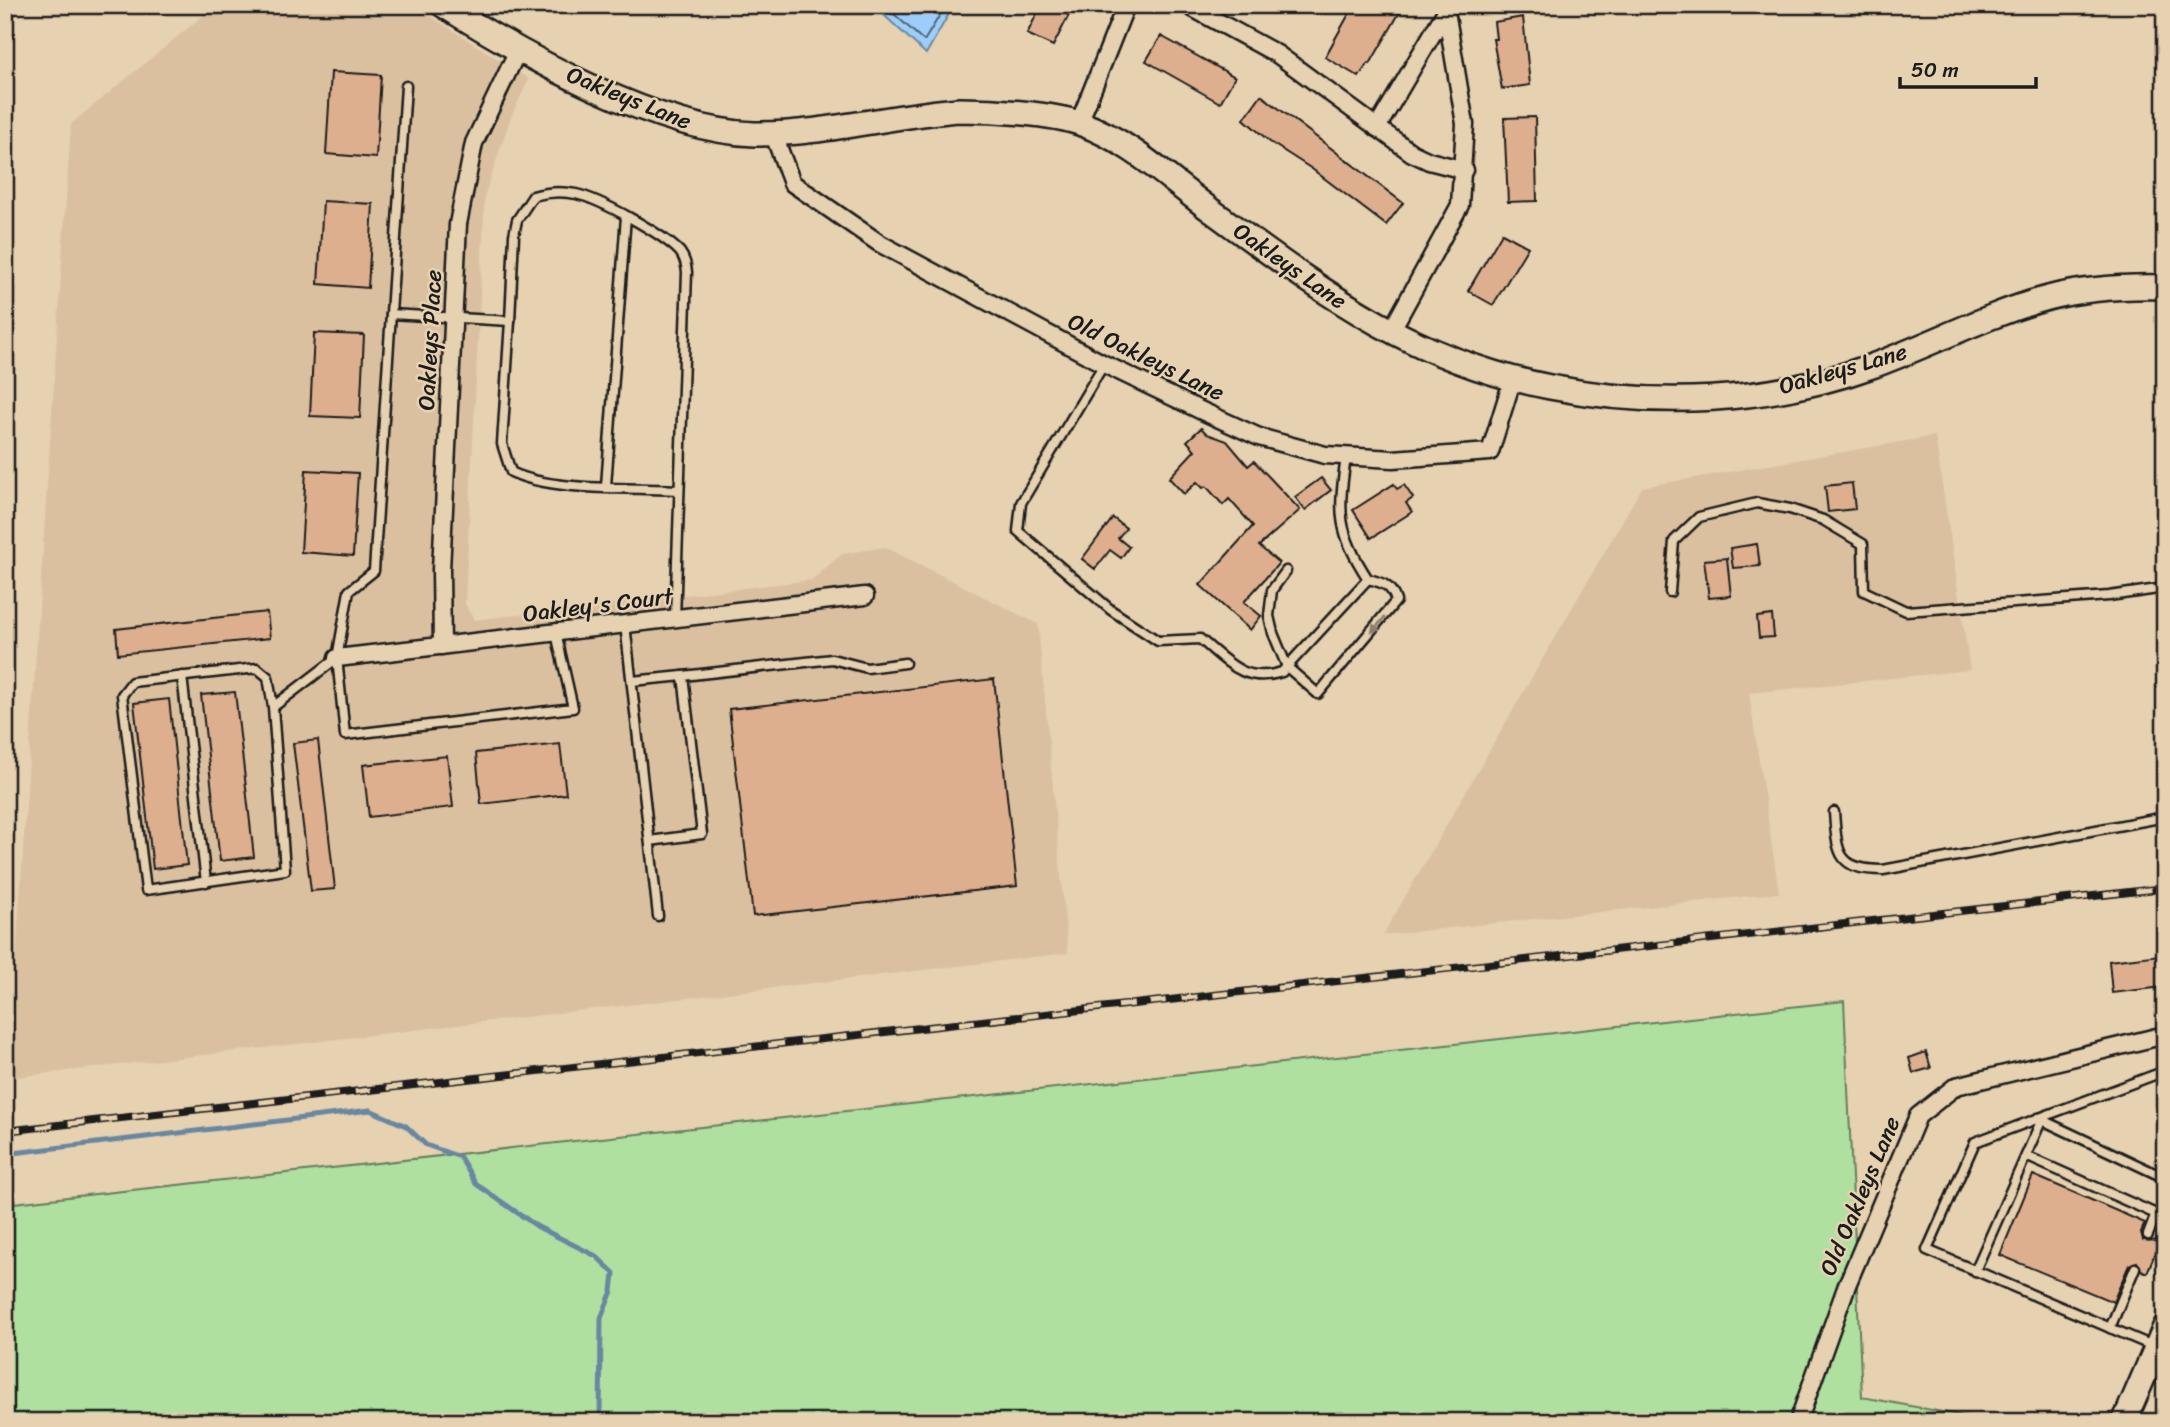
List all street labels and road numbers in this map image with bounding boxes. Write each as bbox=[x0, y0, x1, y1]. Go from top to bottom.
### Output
street label: Oakleys Lane bbox=[560, 54, 698, 142]
street label: Oakleys Lane bbox=[1224, 211, 1356, 321]
street label: Oakleys Place bbox=[406, 268, 454, 411]
street label: Old Oakleys Lane bbox=[1060, 301, 1232, 413]
street label: Oakleys Lane bbox=[1774, 331, 1912, 407]
street label: Oakley's Court bbox=[521, 575, 677, 635]
street label: Old Oakleys Lane bbox=[1808, 1109, 1912, 1282]

